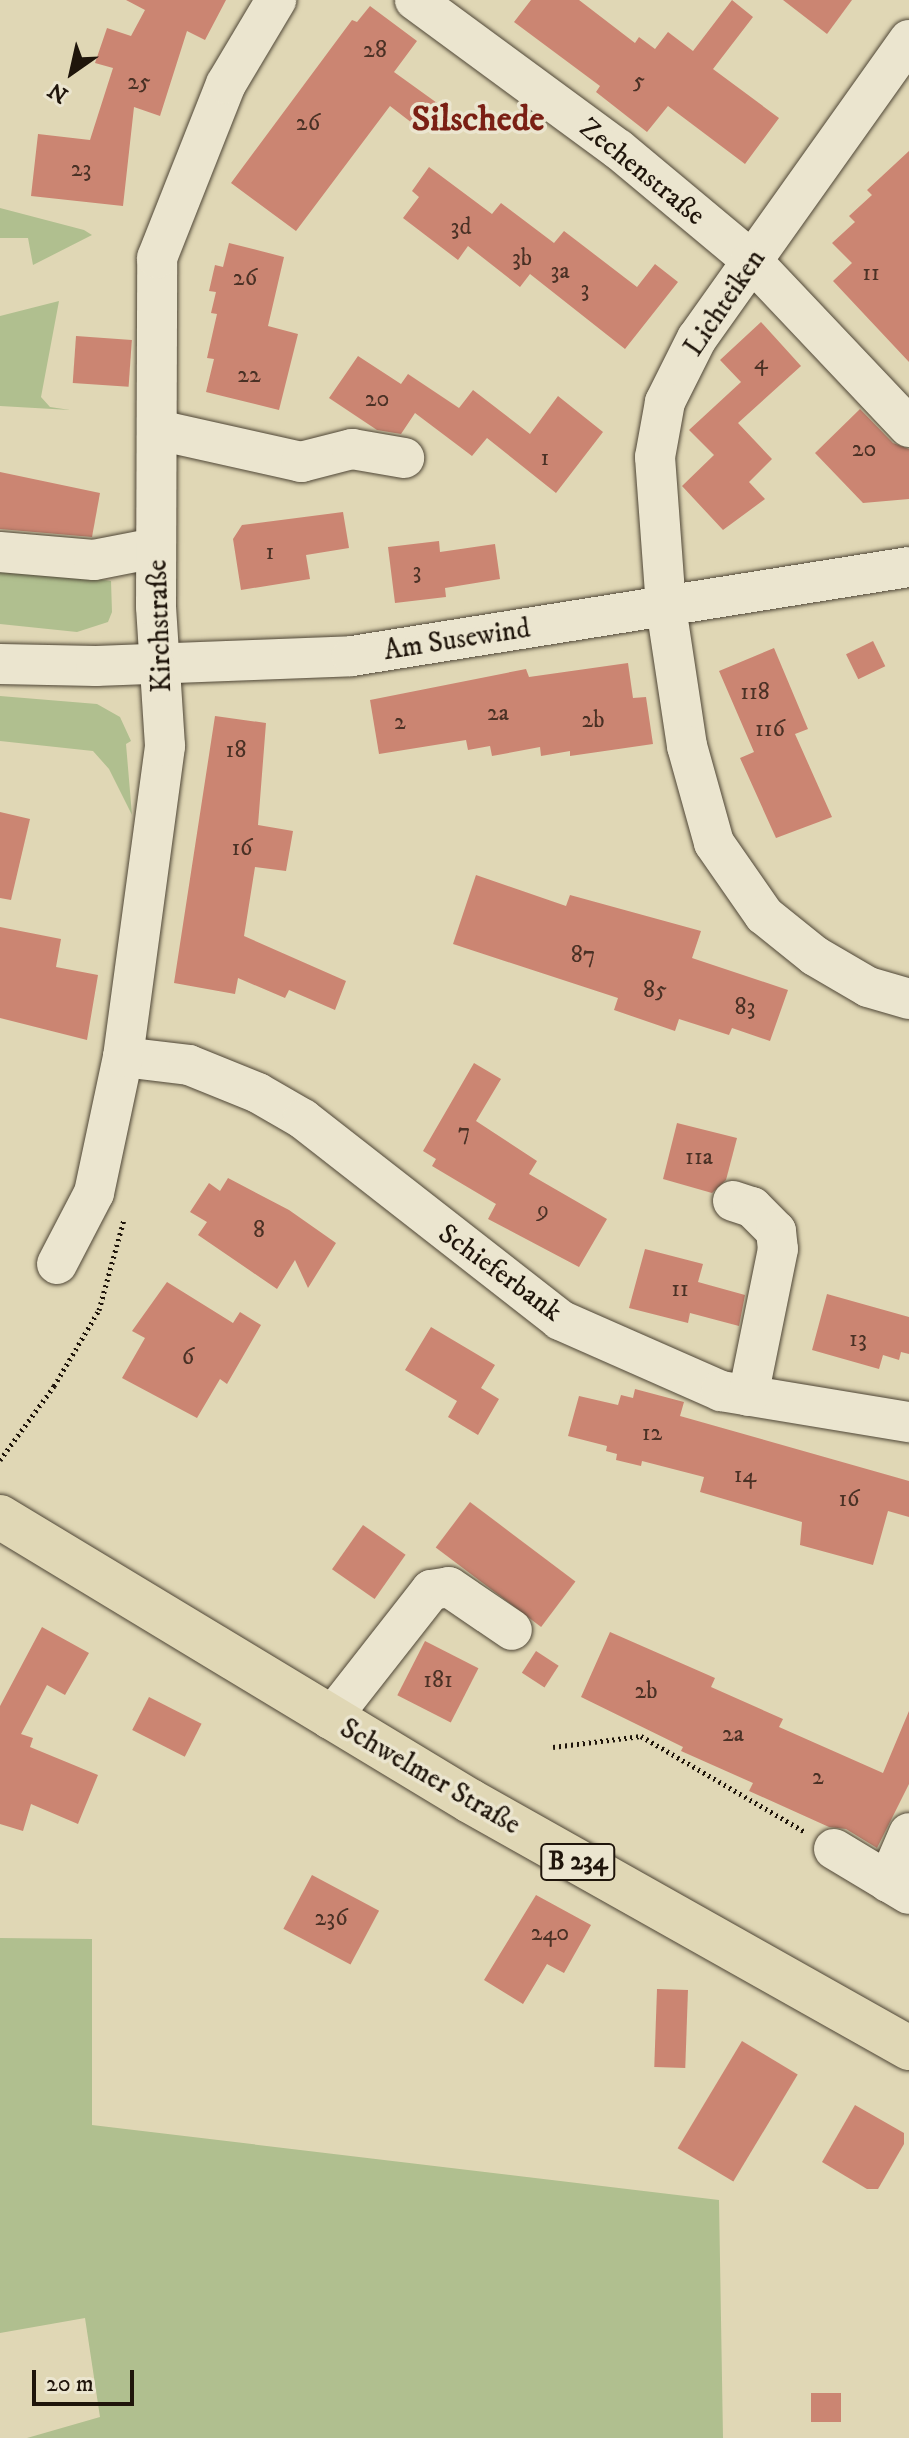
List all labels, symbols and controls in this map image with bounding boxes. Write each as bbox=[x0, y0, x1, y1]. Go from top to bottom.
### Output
north arrow bbox=[32, 32, 112, 112]
house number: 28 bbox=[363, 37, 387, 65]
house number: 5 bbox=[633, 68, 645, 96]
house number: 25 bbox=[127, 69, 151, 97]
text: N bbox=[43, 76, 73, 109]
district label: Silschede bbox=[411, 98, 545, 142]
house number: 26 bbox=[296, 110, 320, 138]
street label: Zechenstraße bbox=[573, 111, 711, 233]
house number: 23 bbox=[71, 156, 91, 184]
house number: 3d bbox=[451, 214, 471, 242]
street label: Lichteiken bbox=[677, 243, 773, 363]
house number: 3b bbox=[512, 245, 532, 273]
house number: 3a bbox=[550, 258, 570, 286]
house number: 11 bbox=[862, 260, 880, 288]
house number: 26 bbox=[233, 265, 257, 293]
house number: 3 bbox=[581, 276, 589, 304]
house number: 4 bbox=[754, 349, 768, 377]
house number: 22 bbox=[237, 362, 261, 390]
house number: 20 bbox=[365, 386, 389, 414]
house number: 20 bbox=[852, 436, 876, 464]
house number: 1 bbox=[541, 445, 549, 473]
house number: 1 bbox=[266, 539, 274, 567]
house number: 3 bbox=[413, 558, 421, 586]
street label: Kirchstraße bbox=[141, 559, 179, 693]
street label: Am Susewind bbox=[381, 612, 533, 668]
house number: 118 bbox=[740, 679, 770, 707]
house number: 2a bbox=[487, 700, 509, 728]
house number: 2b bbox=[581, 707, 605, 735]
house number: 2 bbox=[394, 709, 406, 737]
house number: 116 bbox=[755, 716, 785, 744]
house number: 18 bbox=[226, 737, 246, 765]
house number: 16 bbox=[231, 835, 253, 863]
house number: 87 bbox=[571, 942, 595, 970]
house number: 85 bbox=[643, 977, 667, 1005]
house number: 83 bbox=[735, 994, 755, 1022]
house number: 7 bbox=[458, 1119, 470, 1147]
house number: 11a bbox=[685, 1144, 713, 1172]
house number: 9 bbox=[537, 1197, 549, 1225]
house number: 8 bbox=[253, 1217, 265, 1245]
street label: Schieferbank bbox=[432, 1217, 568, 1329]
house number: 11 bbox=[671, 1276, 689, 1304]
house number: 13 bbox=[849, 1326, 867, 1354]
house number: 6 bbox=[182, 1344, 194, 1372]
house number: 12 bbox=[642, 1420, 662, 1448]
house number: 14 bbox=[734, 1462, 756, 1490]
house number: 16 bbox=[838, 1486, 860, 1514]
house number: 181 bbox=[423, 1667, 453, 1695]
house number: 2b bbox=[634, 1678, 658, 1706]
street label: Schwelmer Straße bbox=[334, 1712, 526, 1842]
house number: 2a bbox=[722, 1721, 744, 1749]
house number: 2 bbox=[812, 1764, 824, 1792]
road number: B 234 bbox=[540, 1840, 616, 1884]
house number: 236 bbox=[314, 1905, 348, 1933]
house number: 240 bbox=[531, 1920, 569, 1948]
scale bar bbox=[36, 2354, 138, 2404]
text: 20 m bbox=[46, 2369, 94, 2399]

